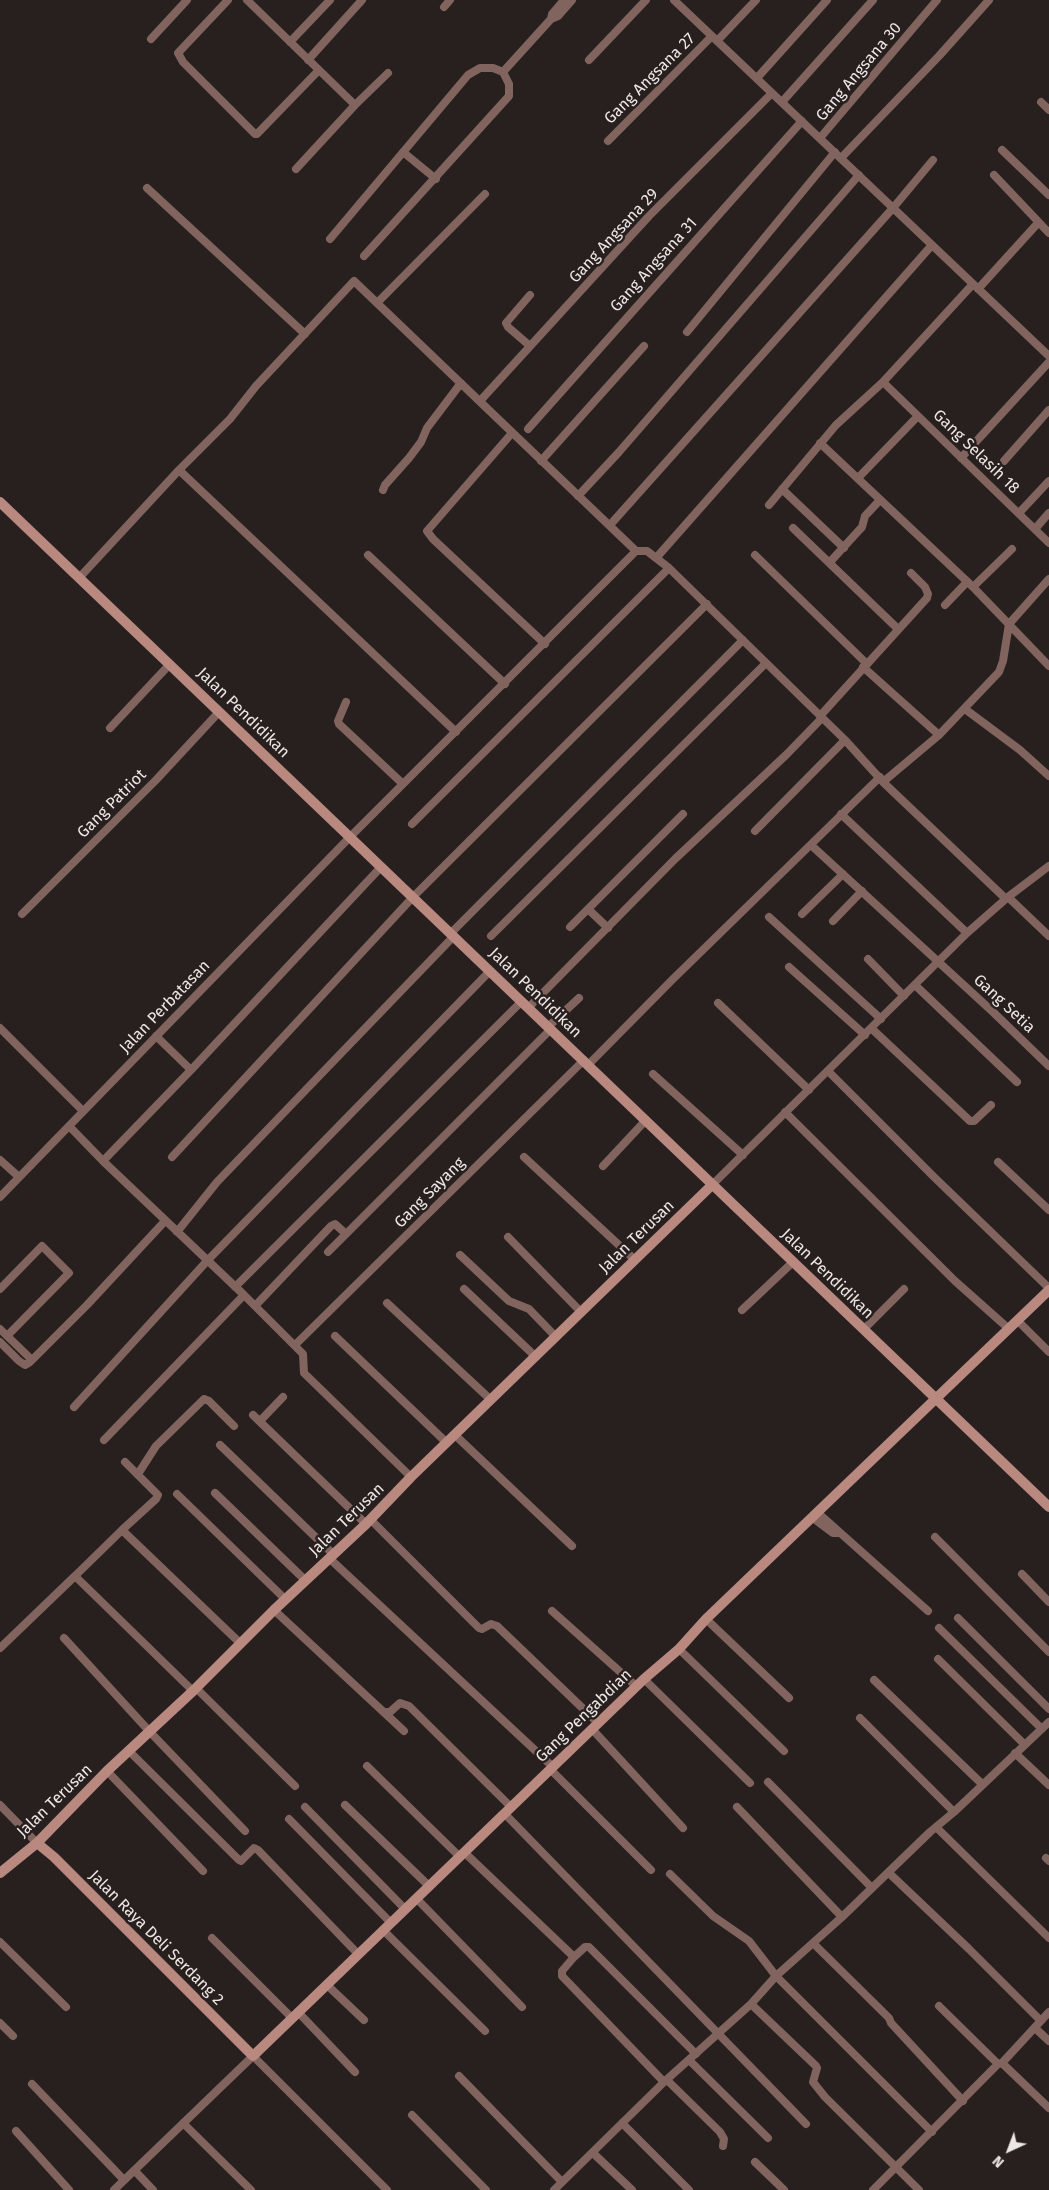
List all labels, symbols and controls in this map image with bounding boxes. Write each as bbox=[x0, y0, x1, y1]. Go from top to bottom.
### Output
street label: Gang Angsana 30 bbox=[812, 19, 906, 125]
street label: Gang Angsana 27 bbox=[601, 30, 699, 128]
street label: Gang Angsana 29 bbox=[565, 185, 663, 287]
street label: Gang Angsana 31 bbox=[607, 214, 701, 316]
street label: Gang Selasih 18 bbox=[929, 406, 1023, 498]
street label: Jalan Pendidikan bbox=[193, 664, 293, 762]
street label: Gang Patriot bbox=[74, 766, 150, 842]
street label: Jalan Pendidikan bbox=[485, 944, 585, 1042]
street label: Jalan Perbatasan bbox=[116, 957, 214, 1057]
street label: Gang Setia bbox=[969, 971, 1039, 1037]
street label: Gang Sayang bbox=[391, 1154, 469, 1232]
street label: Jalan Terusan bbox=[595, 1196, 679, 1278]
street label: Jalan Pendidikan bbox=[777, 1225, 877, 1323]
street label: Jalan Terusan bbox=[305, 1479, 389, 1561]
street label: Gang Pengabdian bbox=[532, 1665, 636, 1767]
street label: Jalan Terusan bbox=[13, 1760, 97, 1842]
street label: Jalan Raya Deli Serdang 2 bbox=[85, 1867, 227, 2009]
north arrow bbox=[984, 2125, 1034, 2175]
text: N bbox=[989, 2152, 1008, 2171]

